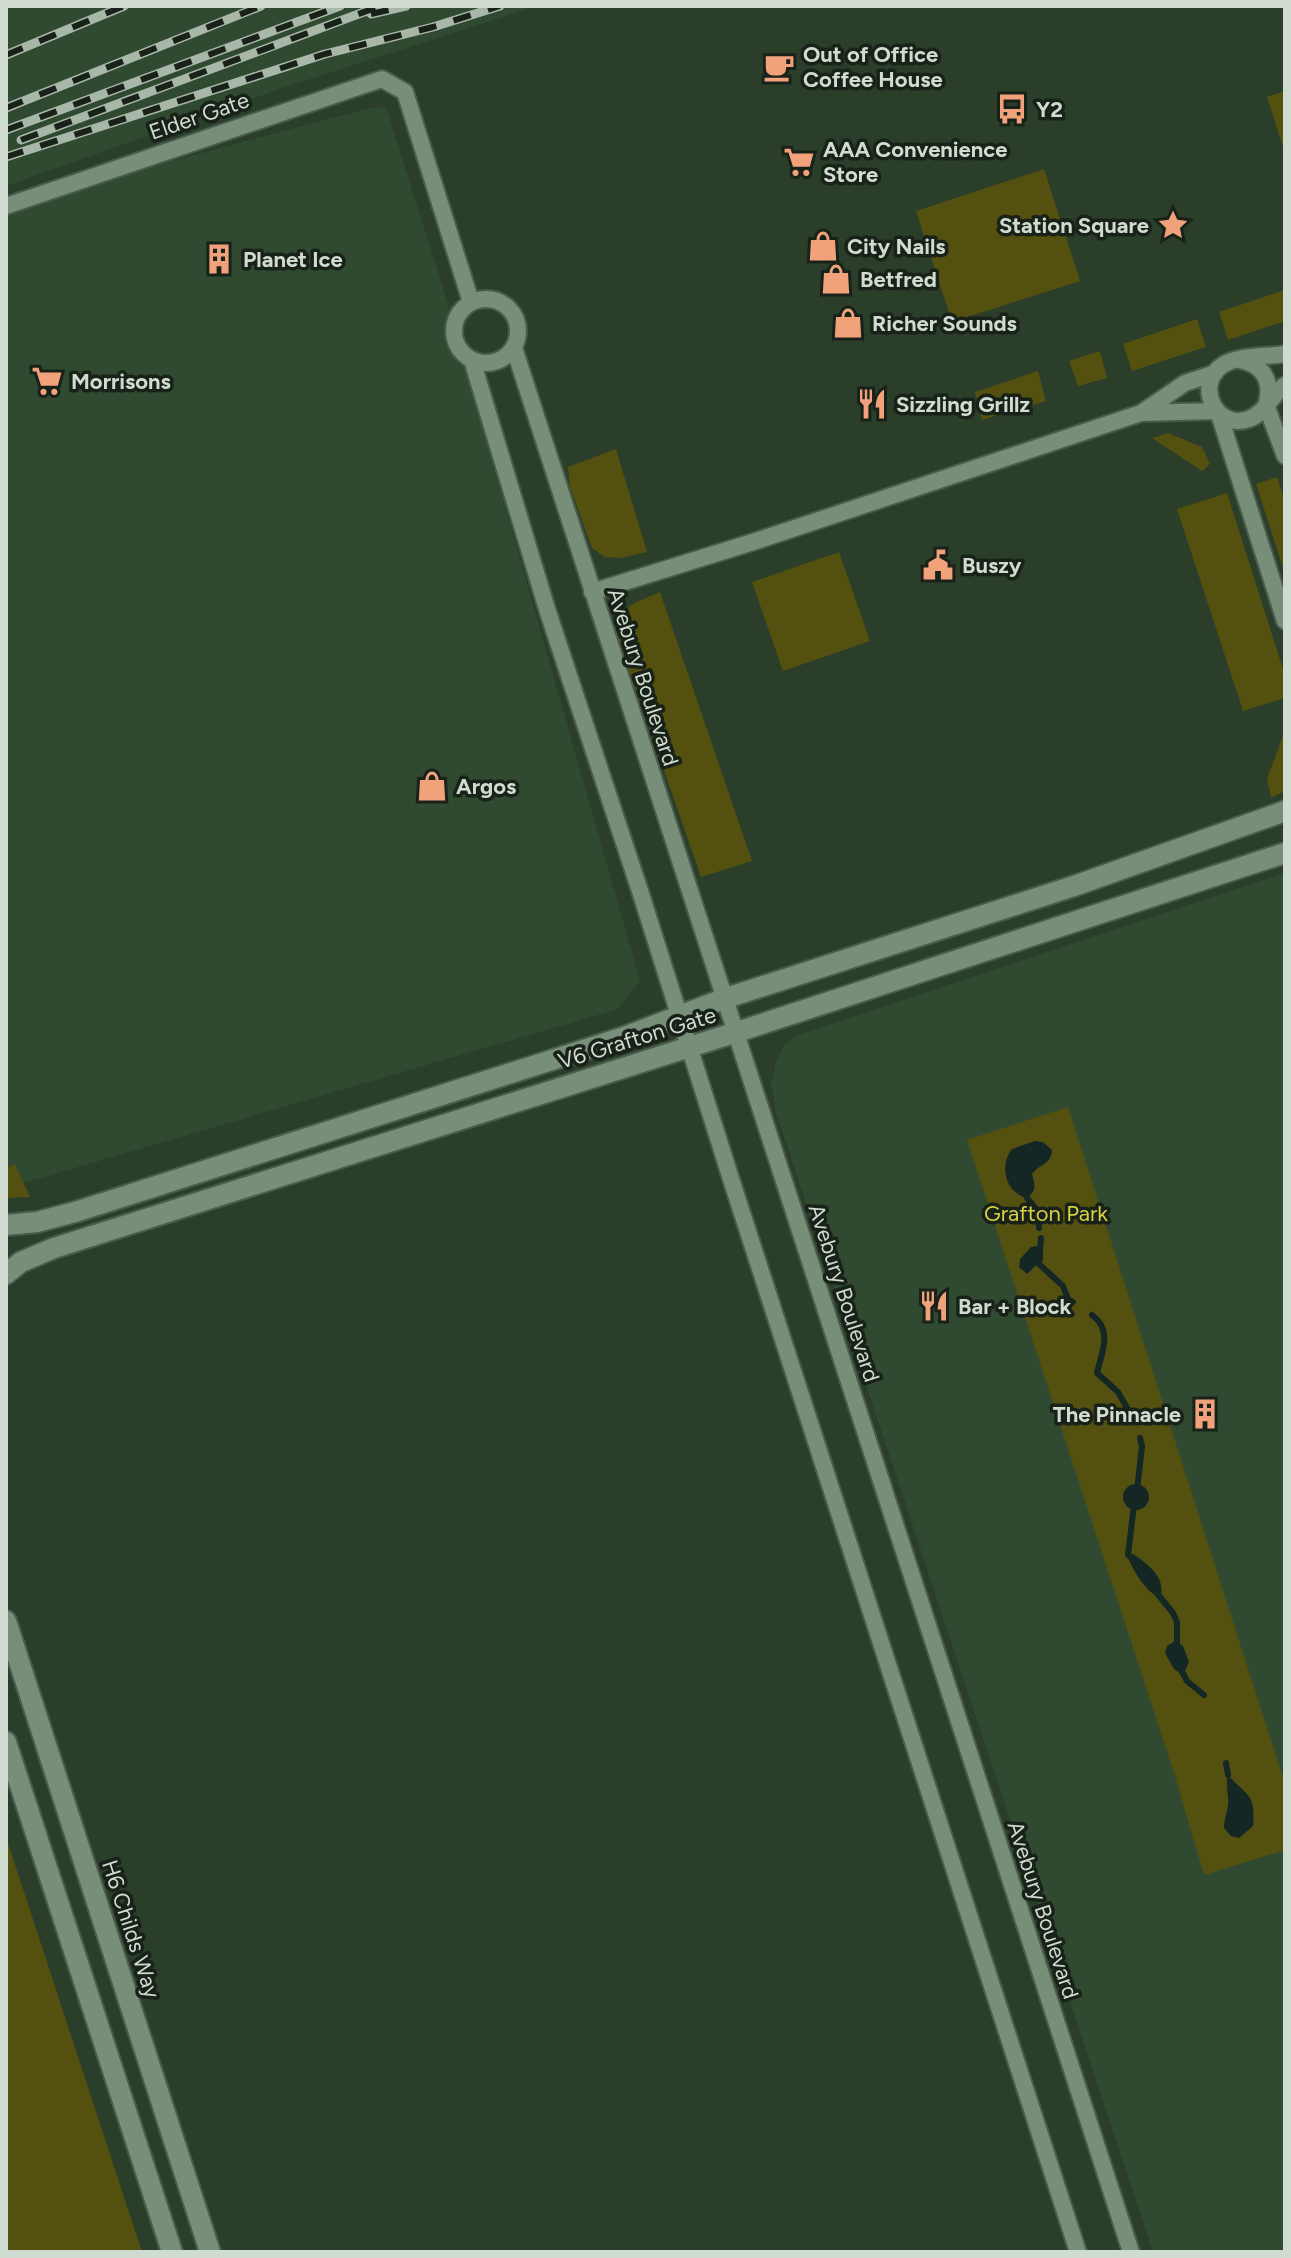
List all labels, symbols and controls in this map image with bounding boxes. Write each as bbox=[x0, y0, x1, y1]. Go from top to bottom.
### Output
place label: Out of Office Coffee House bbox=[803, 41, 943, 93]
cafe icon: Out of Office Coffee House bbox=[762, 50, 796, 84]
street label: Elder Gate bbox=[146, 86, 252, 146]
bus stop icon: Y2 bbox=[995, 92, 1029, 126]
place label: Y2 bbox=[1036, 96, 1063, 123]
place label: AAA Convenience Store bbox=[823, 136, 1008, 188]
supermarket icon: AAA Convenience Store bbox=[782, 145, 816, 179]
place icon: Station Square bbox=[1156, 208, 1190, 242]
place label: Station Square bbox=[999, 212, 1149, 239]
shop icon: City Nails bbox=[806, 229, 840, 263]
place label: City Nails bbox=[847, 233, 946, 260]
building icon: Planet Ice bbox=[202, 242, 236, 276]
place label: Planet Ice bbox=[243, 246, 343, 273]
shop icon: Betfred bbox=[819, 262, 853, 296]
place label: Betfred bbox=[860, 266, 937, 293]
shop icon: Richer Sounds bbox=[831, 306, 865, 340]
place label: Richer Sounds bbox=[872, 310, 1017, 337]
supermarket icon: Morrisons bbox=[30, 364, 64, 398]
place label: Morrisons bbox=[71, 368, 171, 395]
restaurant icon: Sizzling Grillz bbox=[855, 387, 889, 421]
place label: Sizzling Grillz bbox=[896, 391, 1030, 418]
public building icon: Buszy bbox=[921, 548, 955, 582]
place label: Buszy bbox=[962, 552, 1022, 579]
street label: Avebury Boulevard bbox=[602, 585, 684, 769]
shop icon: Argos bbox=[415, 769, 449, 803]
place label: Argos bbox=[456, 773, 516, 800]
street label: V6 Grafton Gate bbox=[555, 1001, 719, 1075]
park label: Grafton Park bbox=[984, 1200, 1108, 1227]
street label: Avebury Boulevard bbox=[803, 1201, 885, 1385]
restaurant icon: Bar + Block bbox=[917, 1289, 951, 1323]
place label: Bar + Block bbox=[958, 1293, 1072, 1320]
building icon: The Pinnacle bbox=[1188, 1397, 1222, 1431]
place label: The Pinnacle bbox=[1053, 1401, 1181, 1428]
street label: Avebury Boulevard bbox=[1002, 1818, 1084, 2002]
street label: H6 Childs Way bbox=[96, 1856, 166, 2002]

